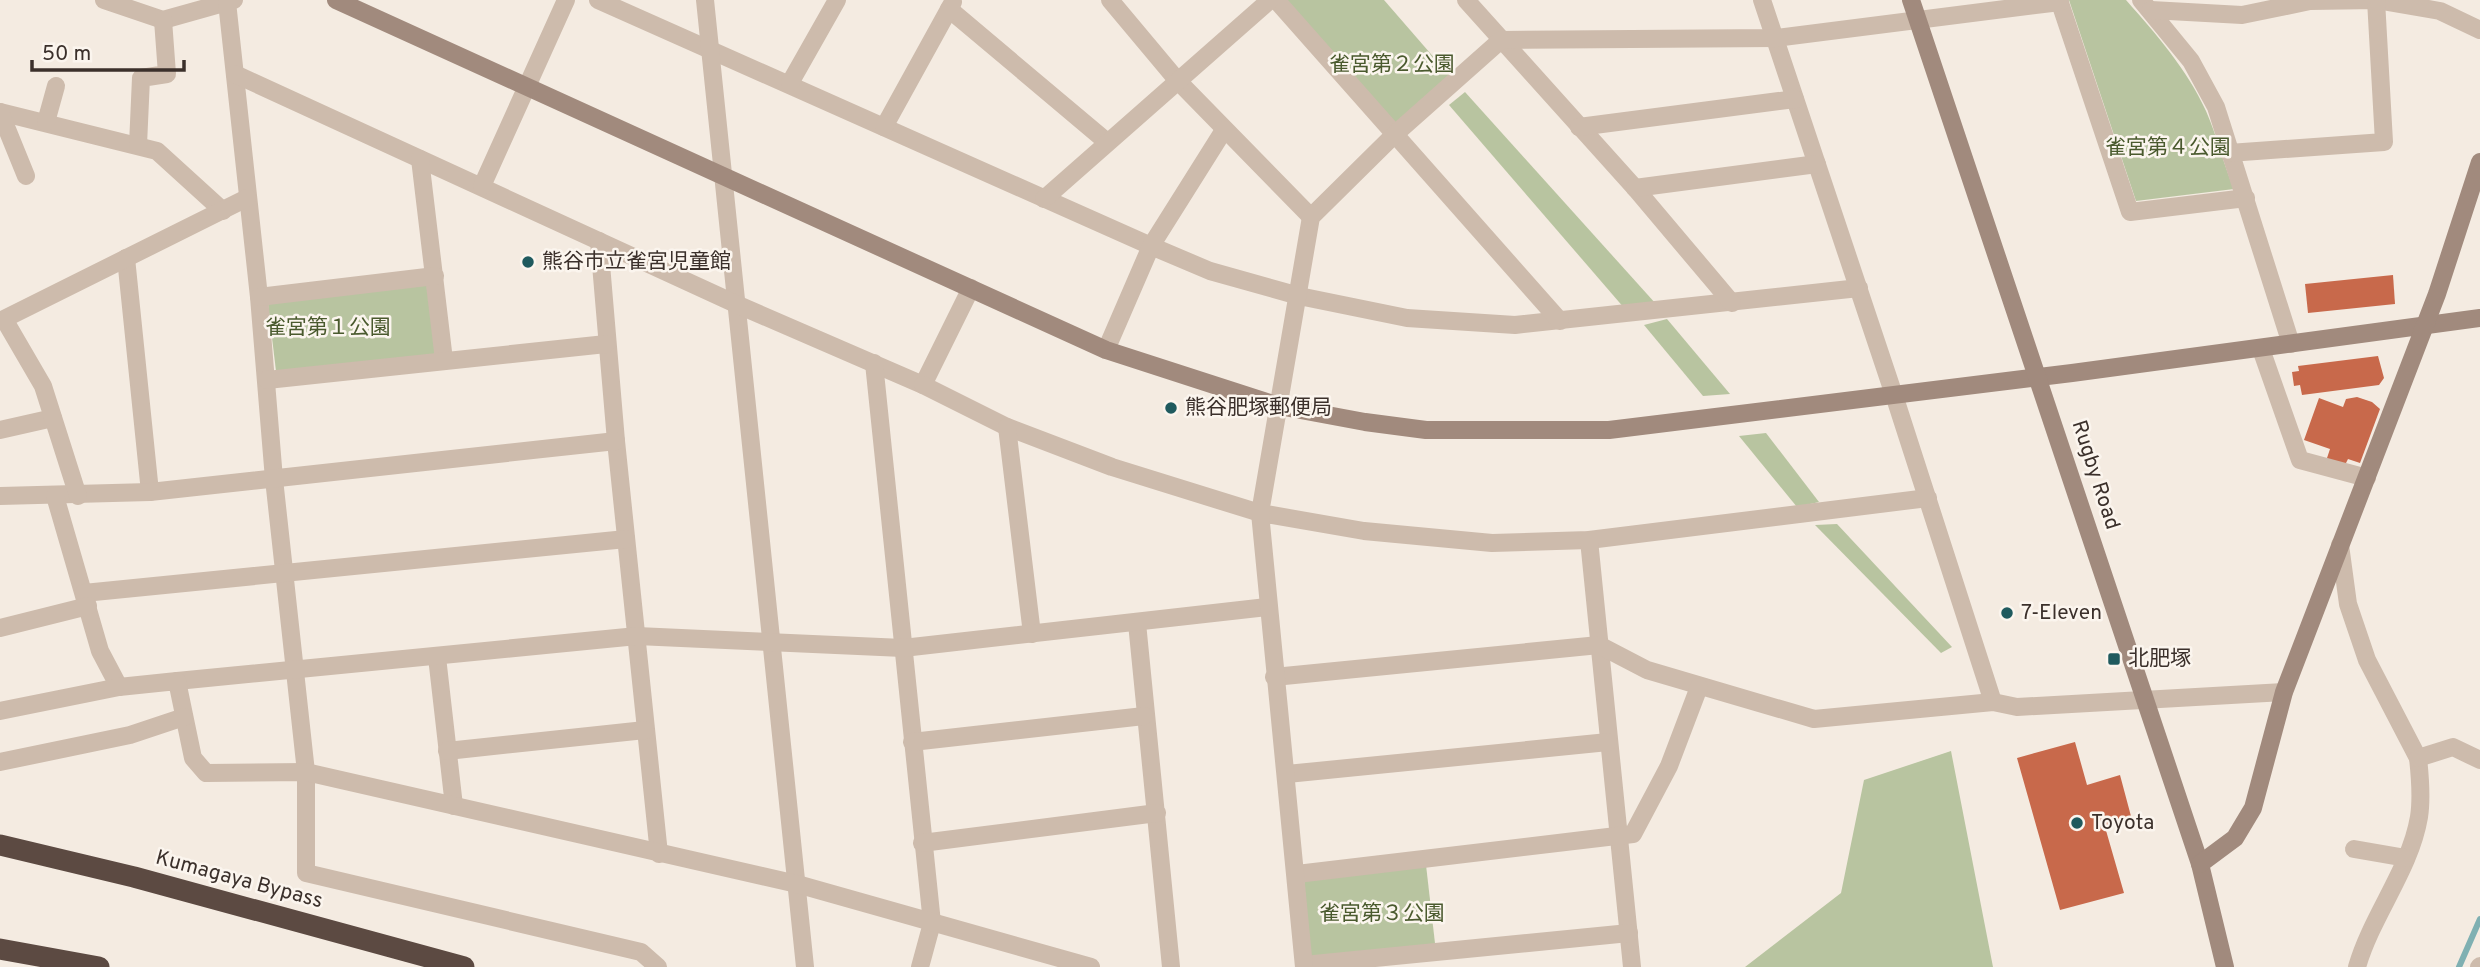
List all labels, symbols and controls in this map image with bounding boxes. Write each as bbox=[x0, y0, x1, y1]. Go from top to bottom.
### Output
scale bar bbox=[32, 28, 184, 72]
text: 50 m bbox=[42, 41, 91, 68]
park label: 雀宮第２公園 bbox=[1329, 52, 1455, 79]
park label: 雀宮第４公園 bbox=[2105, 135, 2231, 162]
place label: 熊谷市立雀宮児童館 bbox=[542, 249, 731, 276]
marker: 熊谷市立雀宮児童館 bbox=[520, 254, 536, 270]
park label: 雀宮第１公園 bbox=[265, 315, 391, 342]
place label: 熊谷肥塚郵便局 bbox=[1185, 395, 1332, 422]
marker: 熊谷肥塚郵便局 bbox=[1163, 400, 1179, 416]
street label: Rugby Road bbox=[2065, 417, 2125, 533]
place label: 7-Eleven bbox=[2021, 600, 2102, 627]
marker: 7-Eleven bbox=[1999, 605, 2015, 621]
place label: 北肥塚 bbox=[2128, 646, 2191, 673]
marker: 北肥塚 bbox=[2106, 651, 2122, 667]
place label: Toyota bbox=[2091, 810, 2154, 837]
marker: Toyota bbox=[2069, 815, 2085, 831]
street label: Kumagaya Bypass bbox=[152, 845, 326, 915]
park label: 雀宮第３公園 bbox=[1319, 901, 1445, 928]

